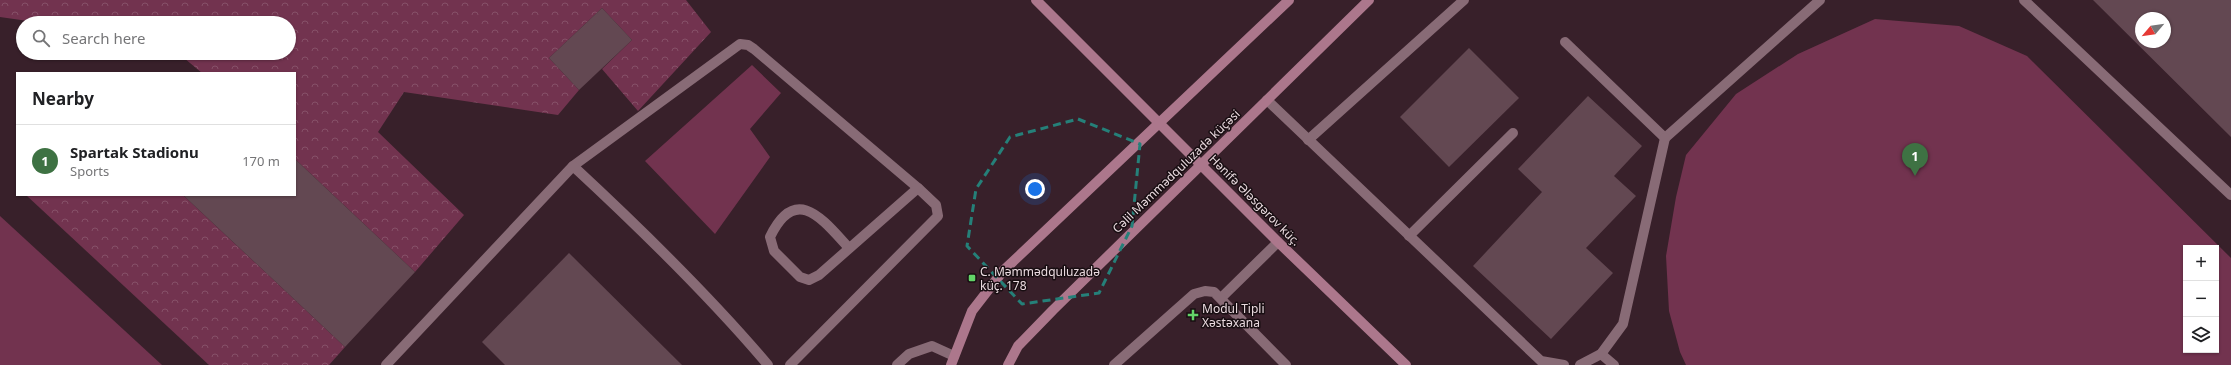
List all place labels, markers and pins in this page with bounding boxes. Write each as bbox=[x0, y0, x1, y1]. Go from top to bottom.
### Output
pin: 1 bbox=[1902, 143, 1928, 176]
place label: C. Məmmədquluzadə küç. 178 bbox=[980, 263, 1100, 294]
marker: C. Məmmədquluzadə küç. 178 bbox=[967, 273, 977, 283]
place label: Modul Tipli Xəstəxana bbox=[1202, 300, 1265, 331]
marker: Modul Tipli Xəstəxana bbox=[1187, 309, 1199, 321]

